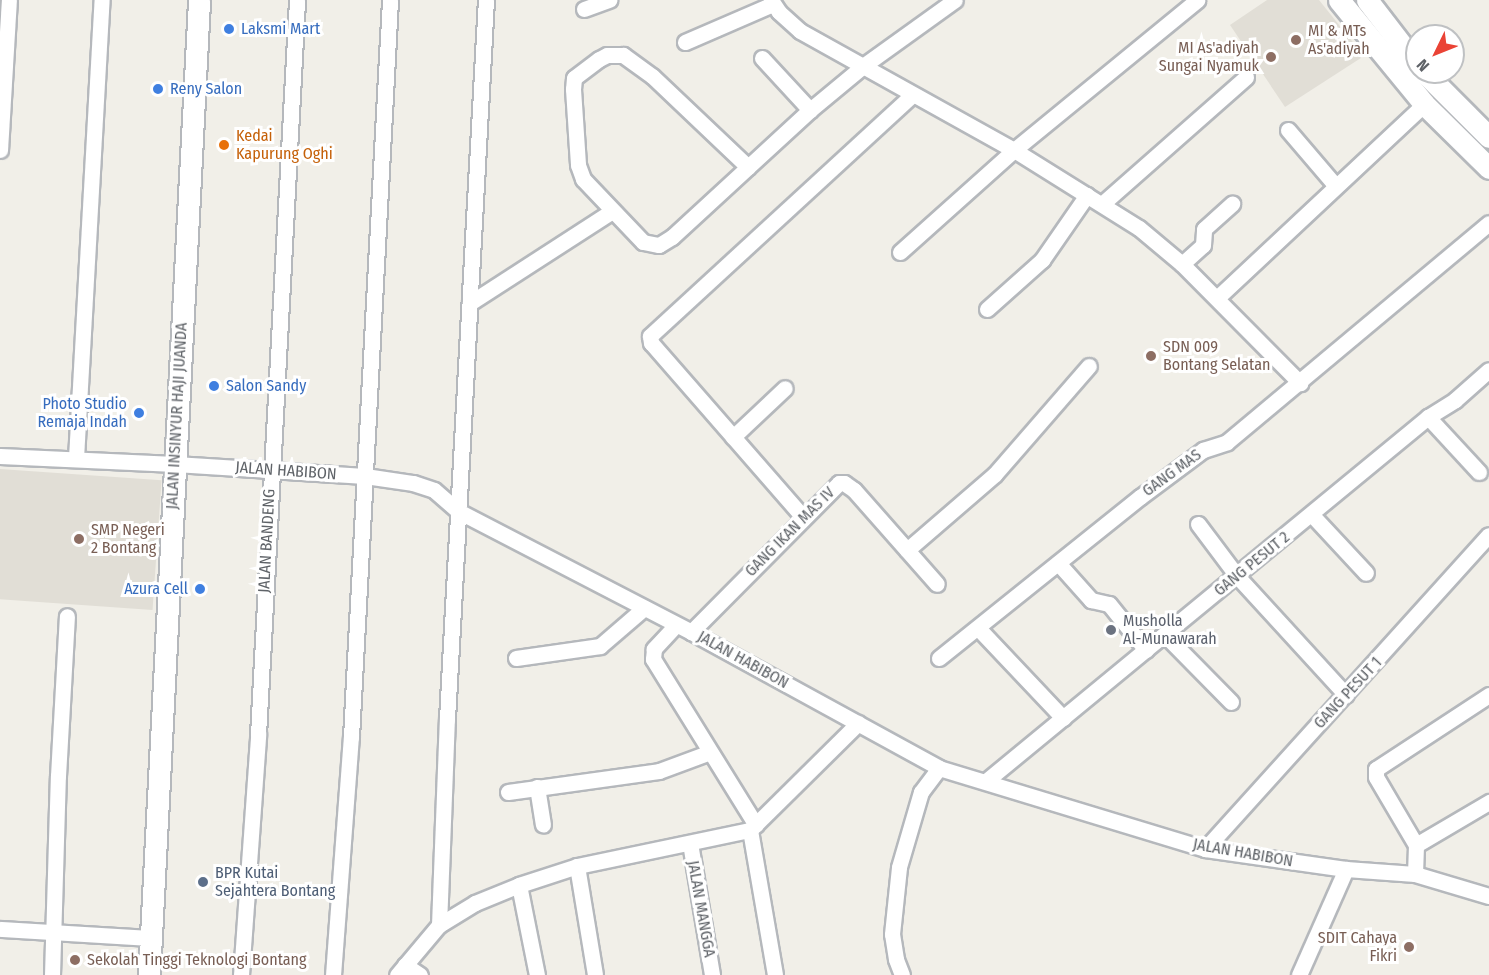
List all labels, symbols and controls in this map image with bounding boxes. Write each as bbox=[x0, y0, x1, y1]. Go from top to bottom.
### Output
place label: Laksmi Mart bbox=[241, 19, 320, 39]
place label: MI & MTs As'adiyah bbox=[1308, 21, 1370, 59]
marker: Laksmi Mart bbox=[222, 22, 236, 36]
north arrow bbox=[1405, 24, 1465, 84]
marker: MI & MTs As'adiyah bbox=[1289, 33, 1303, 47]
place label: MI As'adiyah Sungai Nyamuk bbox=[1159, 38, 1259, 76]
marker: MI As'adiyah Sungai Nyamuk bbox=[1264, 50, 1278, 64]
text: N bbox=[1413, 55, 1433, 75]
place label: Reny Salon bbox=[170, 79, 242, 99]
marker: Reny Salon bbox=[151, 82, 165, 96]
place label: Kedai Kapurung Oghi bbox=[236, 126, 333, 164]
marker: Kedai Kapurung Oghi bbox=[217, 138, 231, 152]
street label: JALAN INSINYUR HAJI JUANDA bbox=[163, 322, 191, 510]
place label: SDN 009 Bontang Selatan bbox=[1163, 337, 1270, 375]
marker: SDN 009 Bontang Selatan bbox=[1144, 349, 1158, 363]
place label: Salon Sandy bbox=[226, 376, 306, 396]
marker: Salon Sandy bbox=[207, 379, 221, 393]
place label: Photo Studio Remaja Indah bbox=[38, 394, 127, 432]
marker: Photo Studio Remaja Indah bbox=[132, 406, 146, 420]
street label: GANG MAS bbox=[1139, 445, 1205, 501]
street label: JALAN HABIBON bbox=[235, 458, 337, 484]
street label: GANG IKAN MAS IV bbox=[741, 483, 839, 581]
street label: JALAN BANDENG bbox=[255, 488, 279, 594]
place label: SMP Negeri 2 Bontang bbox=[91, 520, 165, 558]
street label: GANG PESUT 2 bbox=[1210, 528, 1294, 600]
marker: SMP Negeri 2 Bontang bbox=[72, 532, 86, 546]
place label: Azura Cell bbox=[124, 579, 188, 599]
marker: Azura Cell bbox=[193, 582, 207, 596]
place label: Musholla Al-Munawarah bbox=[1123, 611, 1217, 649]
marker: Musholla Al-Munawarah bbox=[1104, 623, 1118, 637]
street label: JALAN HABIBON bbox=[694, 627, 792, 693]
street label: GANG PESUT 1 bbox=[1310, 653, 1386, 733]
street label: JALAN HABIBON bbox=[1191, 835, 1295, 871]
street label: JALAN MANGGA bbox=[683, 859, 719, 959]
place label: BPR Kutai Sejahtera Bontang bbox=[215, 863, 335, 901]
marker: BPR Kutai Sejahtera Bontang bbox=[196, 875, 210, 889]
place label: SDIT Cahaya Fikri bbox=[1318, 928, 1397, 966]
marker: SDIT Cahaya Fikri bbox=[1402, 940, 1416, 954]
place label: Sekolah Tinggi Teknologi Bontang bbox=[87, 950, 307, 970]
marker: Sekolah Tinggi Teknologi Bontang bbox=[68, 953, 82, 967]

